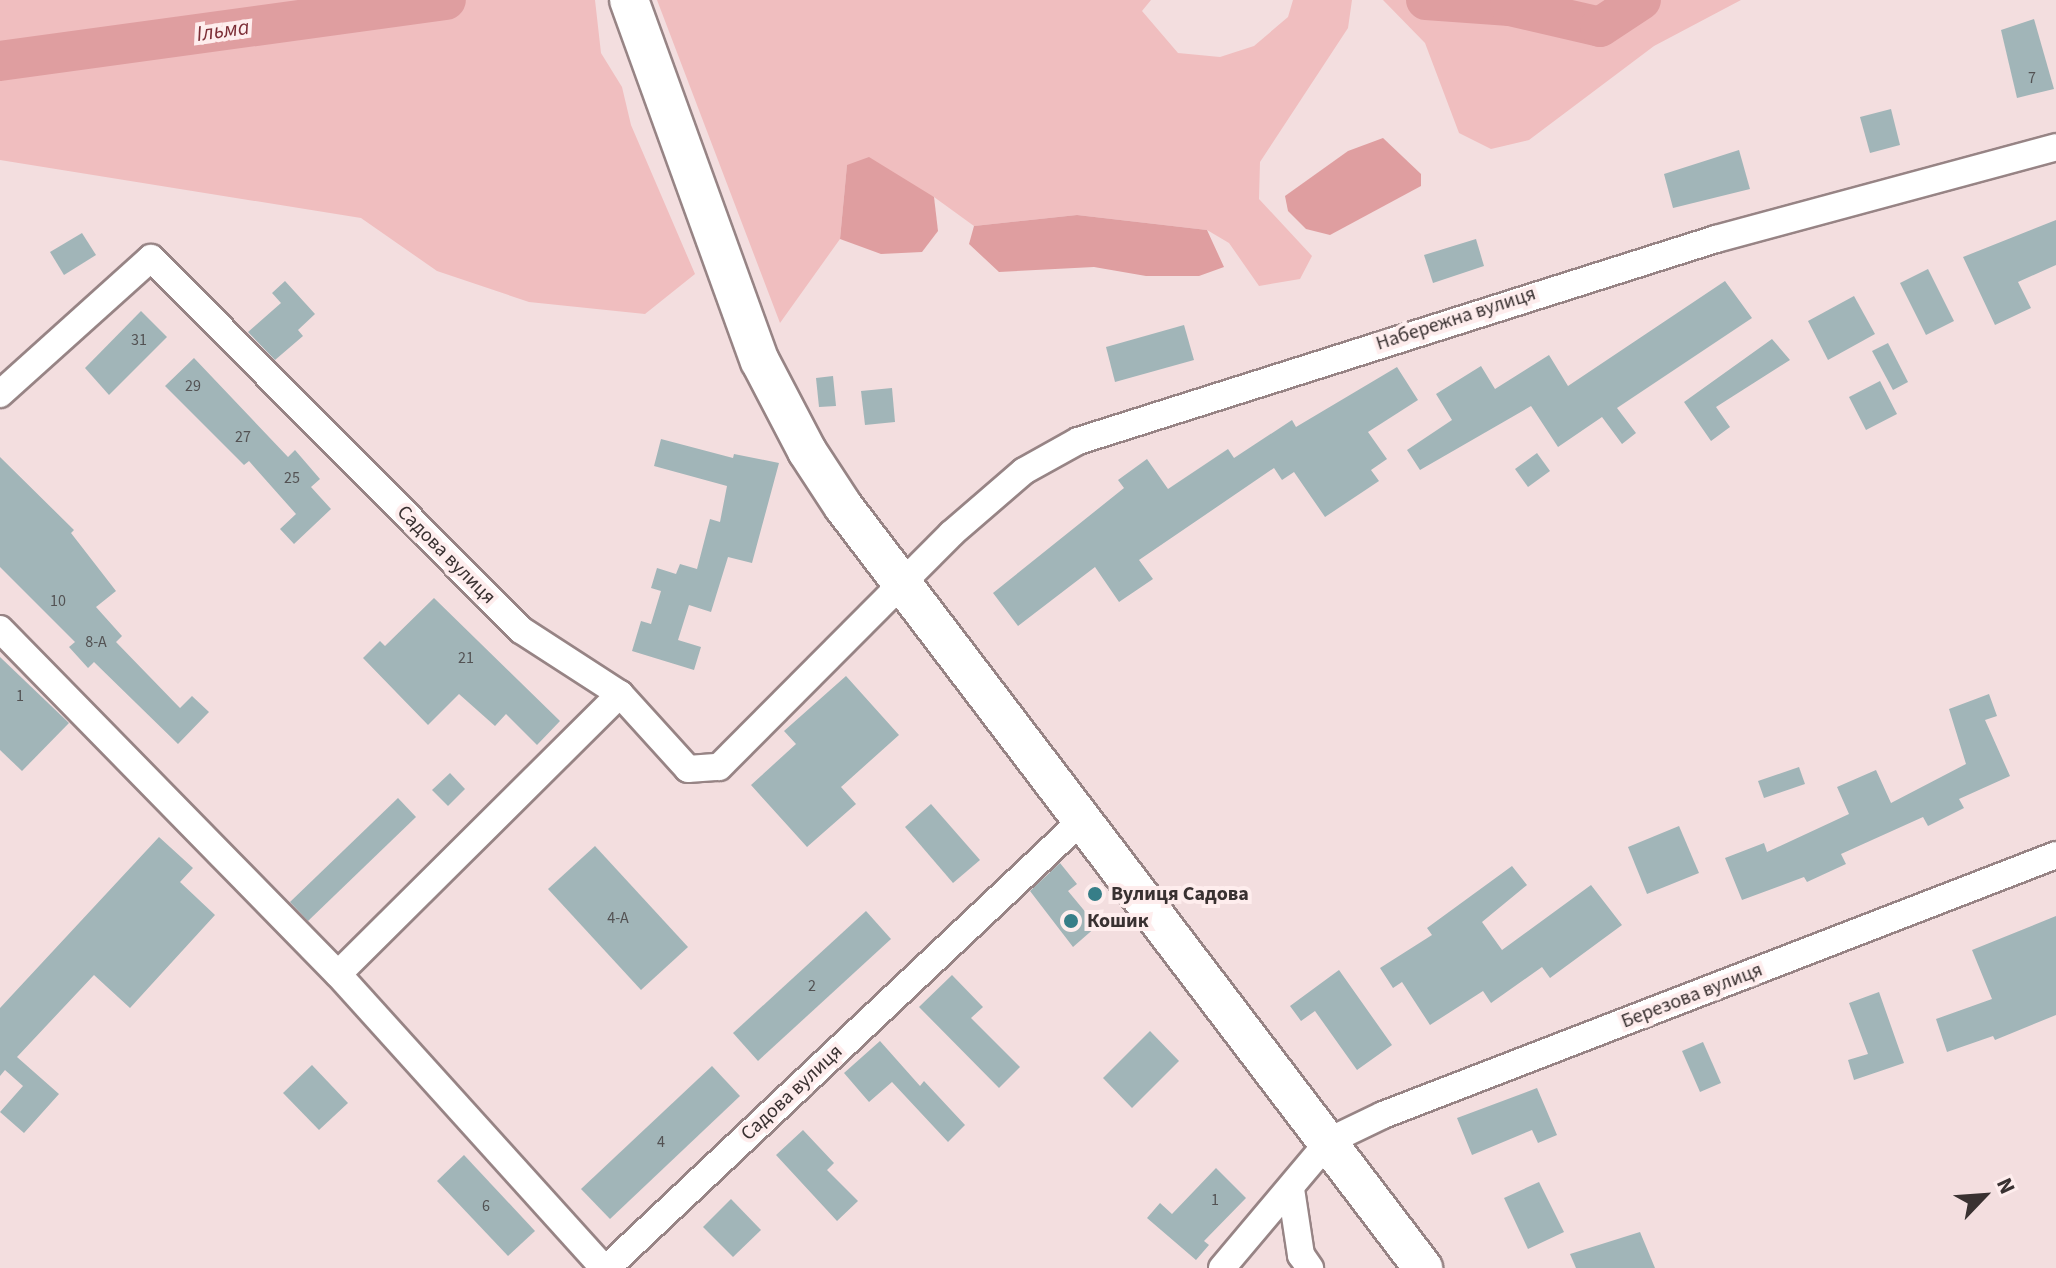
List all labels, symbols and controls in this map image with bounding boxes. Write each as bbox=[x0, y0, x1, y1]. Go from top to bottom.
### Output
water label: Ільма bbox=[195, 14, 251, 48]
house number: 7 bbox=[2028, 68, 2036, 88]
street label: Набережна вулиця bbox=[1373, 282, 1539, 356]
house number: 31 bbox=[131, 330, 147, 350]
house number: 29 bbox=[185, 376, 201, 396]
house number: 27 bbox=[235, 427, 251, 447]
house number: 25 bbox=[284, 468, 300, 488]
street label: Садова вулиця bbox=[392, 501, 500, 609]
house number: 10 bbox=[50, 591, 66, 611]
house number: 8-А bbox=[85, 632, 107, 652]
house number: 21 bbox=[458, 648, 474, 668]
house number: 1 bbox=[16, 686, 24, 706]
place label: Вулиця Садова bbox=[1111, 882, 1249, 906]
marker: Вулиця Садова bbox=[1086, 885, 1104, 903]
house number: 4-А bbox=[607, 908, 629, 928]
place label: Кошик bbox=[1087, 909, 1149, 933]
marker: Кошик bbox=[1062, 912, 1080, 930]
street label: Березова вулиця bbox=[1618, 958, 1766, 1034]
house number: 2 bbox=[808, 976, 816, 996]
street label: Садова вулиця bbox=[736, 1040, 848, 1146]
house number: 4 bbox=[657, 1132, 665, 1152]
north arrow bbox=[1944, 1156, 2024, 1236]
text: N bbox=[1988, 1172, 2023, 1199]
house number: 1 bbox=[1211, 1190, 1219, 1210]
house number: 6 bbox=[482, 1196, 490, 1216]

